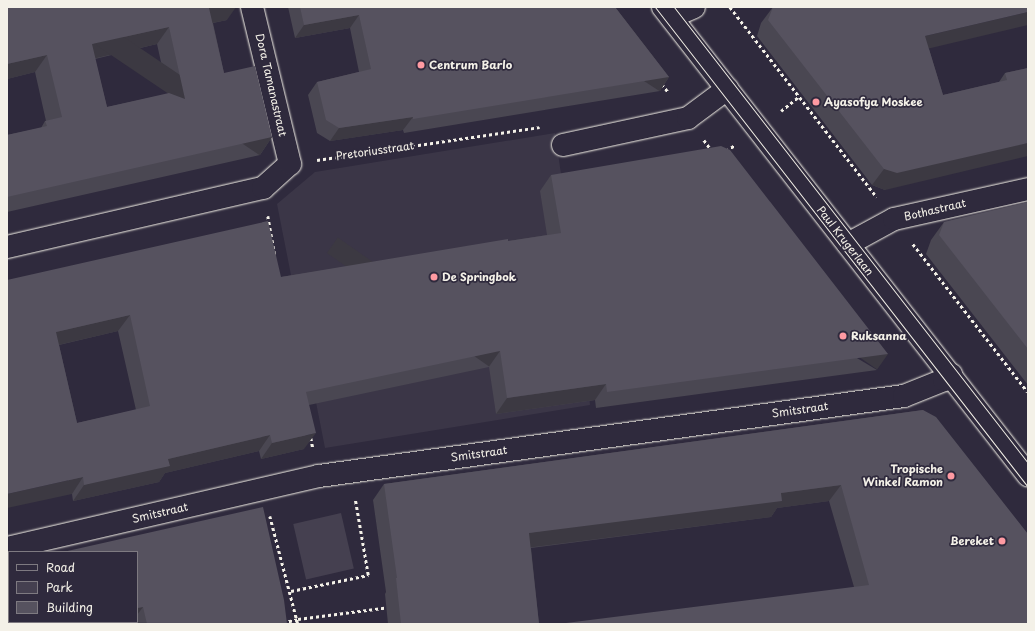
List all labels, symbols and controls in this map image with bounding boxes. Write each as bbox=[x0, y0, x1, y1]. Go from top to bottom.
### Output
street label: Dora Tamanastraat bbox=[253, 32, 289, 138]
place label: Centrum Barlo bbox=[429, 58, 512, 72]
marker: Centrum Barlo bbox=[416, 60, 426, 70]
place label: Ayasofya Moskee bbox=[824, 95, 923, 109]
marker: Ayasofya Moskee bbox=[811, 97, 821, 107]
street label: Pretoriusstraat bbox=[335, 139, 415, 163]
street label: Bothastraat bbox=[903, 196, 967, 224]
street label: Paul Krugerlaan bbox=[814, 204, 876, 278]
place label: De Springbok bbox=[442, 270, 516, 284]
marker: De Springbok bbox=[429, 272, 439, 282]
place label: Ruksanna bbox=[851, 329, 907, 343]
marker: Ruksanna bbox=[838, 331, 848, 341]
street label: Smitstraat bbox=[771, 400, 829, 420]
street label: Smitstraat bbox=[450, 444, 508, 464]
place label: Tropische Winkel Ramon bbox=[863, 463, 943, 489]
marker: Tropische Winkel Ramon bbox=[946, 471, 956, 481]
street label: Smitstraat bbox=[131, 500, 189, 526]
place label: Bereket bbox=[950, 534, 994, 548]
marker: Bereket bbox=[997, 536, 1007, 546]
legend bbox=[8, 551, 138, 623]
text: Road bbox=[46, 558, 75, 576]
text: Park bbox=[46, 578, 73, 596]
text: Building bbox=[46, 598, 93, 616]

